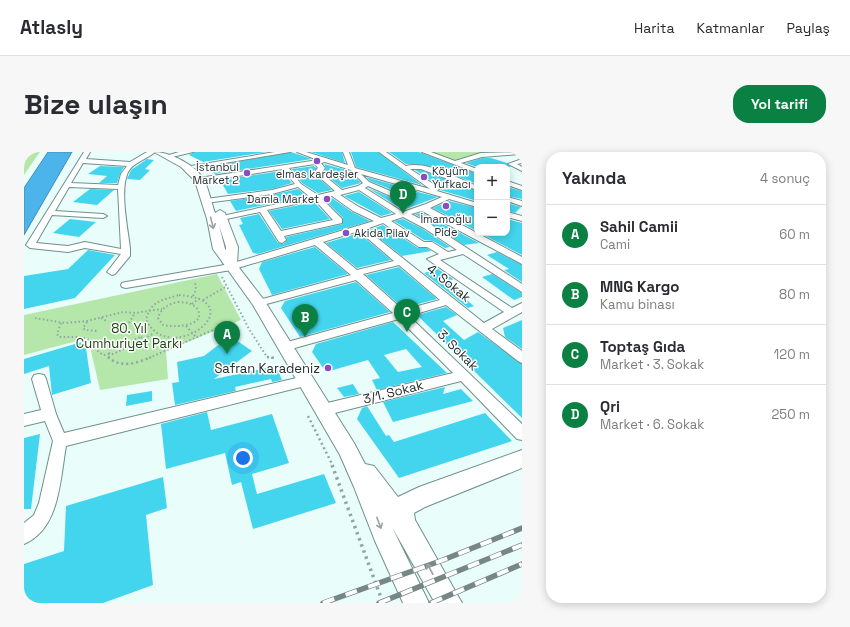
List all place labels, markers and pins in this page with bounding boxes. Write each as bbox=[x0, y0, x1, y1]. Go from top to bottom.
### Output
marker: elmas kardeşler bbox=[312, 156, 322, 166]
place label: İstanbul Market 2 bbox=[193, 160, 239, 187]
place label: Köyüm Yufkacı bbox=[432, 164, 471, 191]
place label: elmas kardeşler bbox=[276, 167, 358, 181]
marker: İstanbul Market 2 bbox=[242, 168, 252, 178]
marker: Köyüm Yufkacı bbox=[419, 172, 429, 182]
pin: D bbox=[390, 181, 416, 214]
place label: Damla Market bbox=[247, 192, 319, 206]
marker: Damla Market bbox=[322, 194, 332, 204]
marker: İmamoğlu Pide bbox=[441, 201, 451, 211]
place label: İmamoğlu Pide bbox=[420, 212, 472, 239]
place label: Akida Pilav bbox=[354, 226, 410, 240]
marker: Akida Pilav bbox=[341, 228, 351, 238]
pin: C bbox=[394, 299, 420, 332]
pin: B bbox=[292, 304, 318, 337]
pin: A bbox=[214, 321, 240, 354]
place label: Safran Karadeniz bbox=[214, 360, 320, 377]
marker: Safran Karadeniz bbox=[323, 363, 333, 373]

